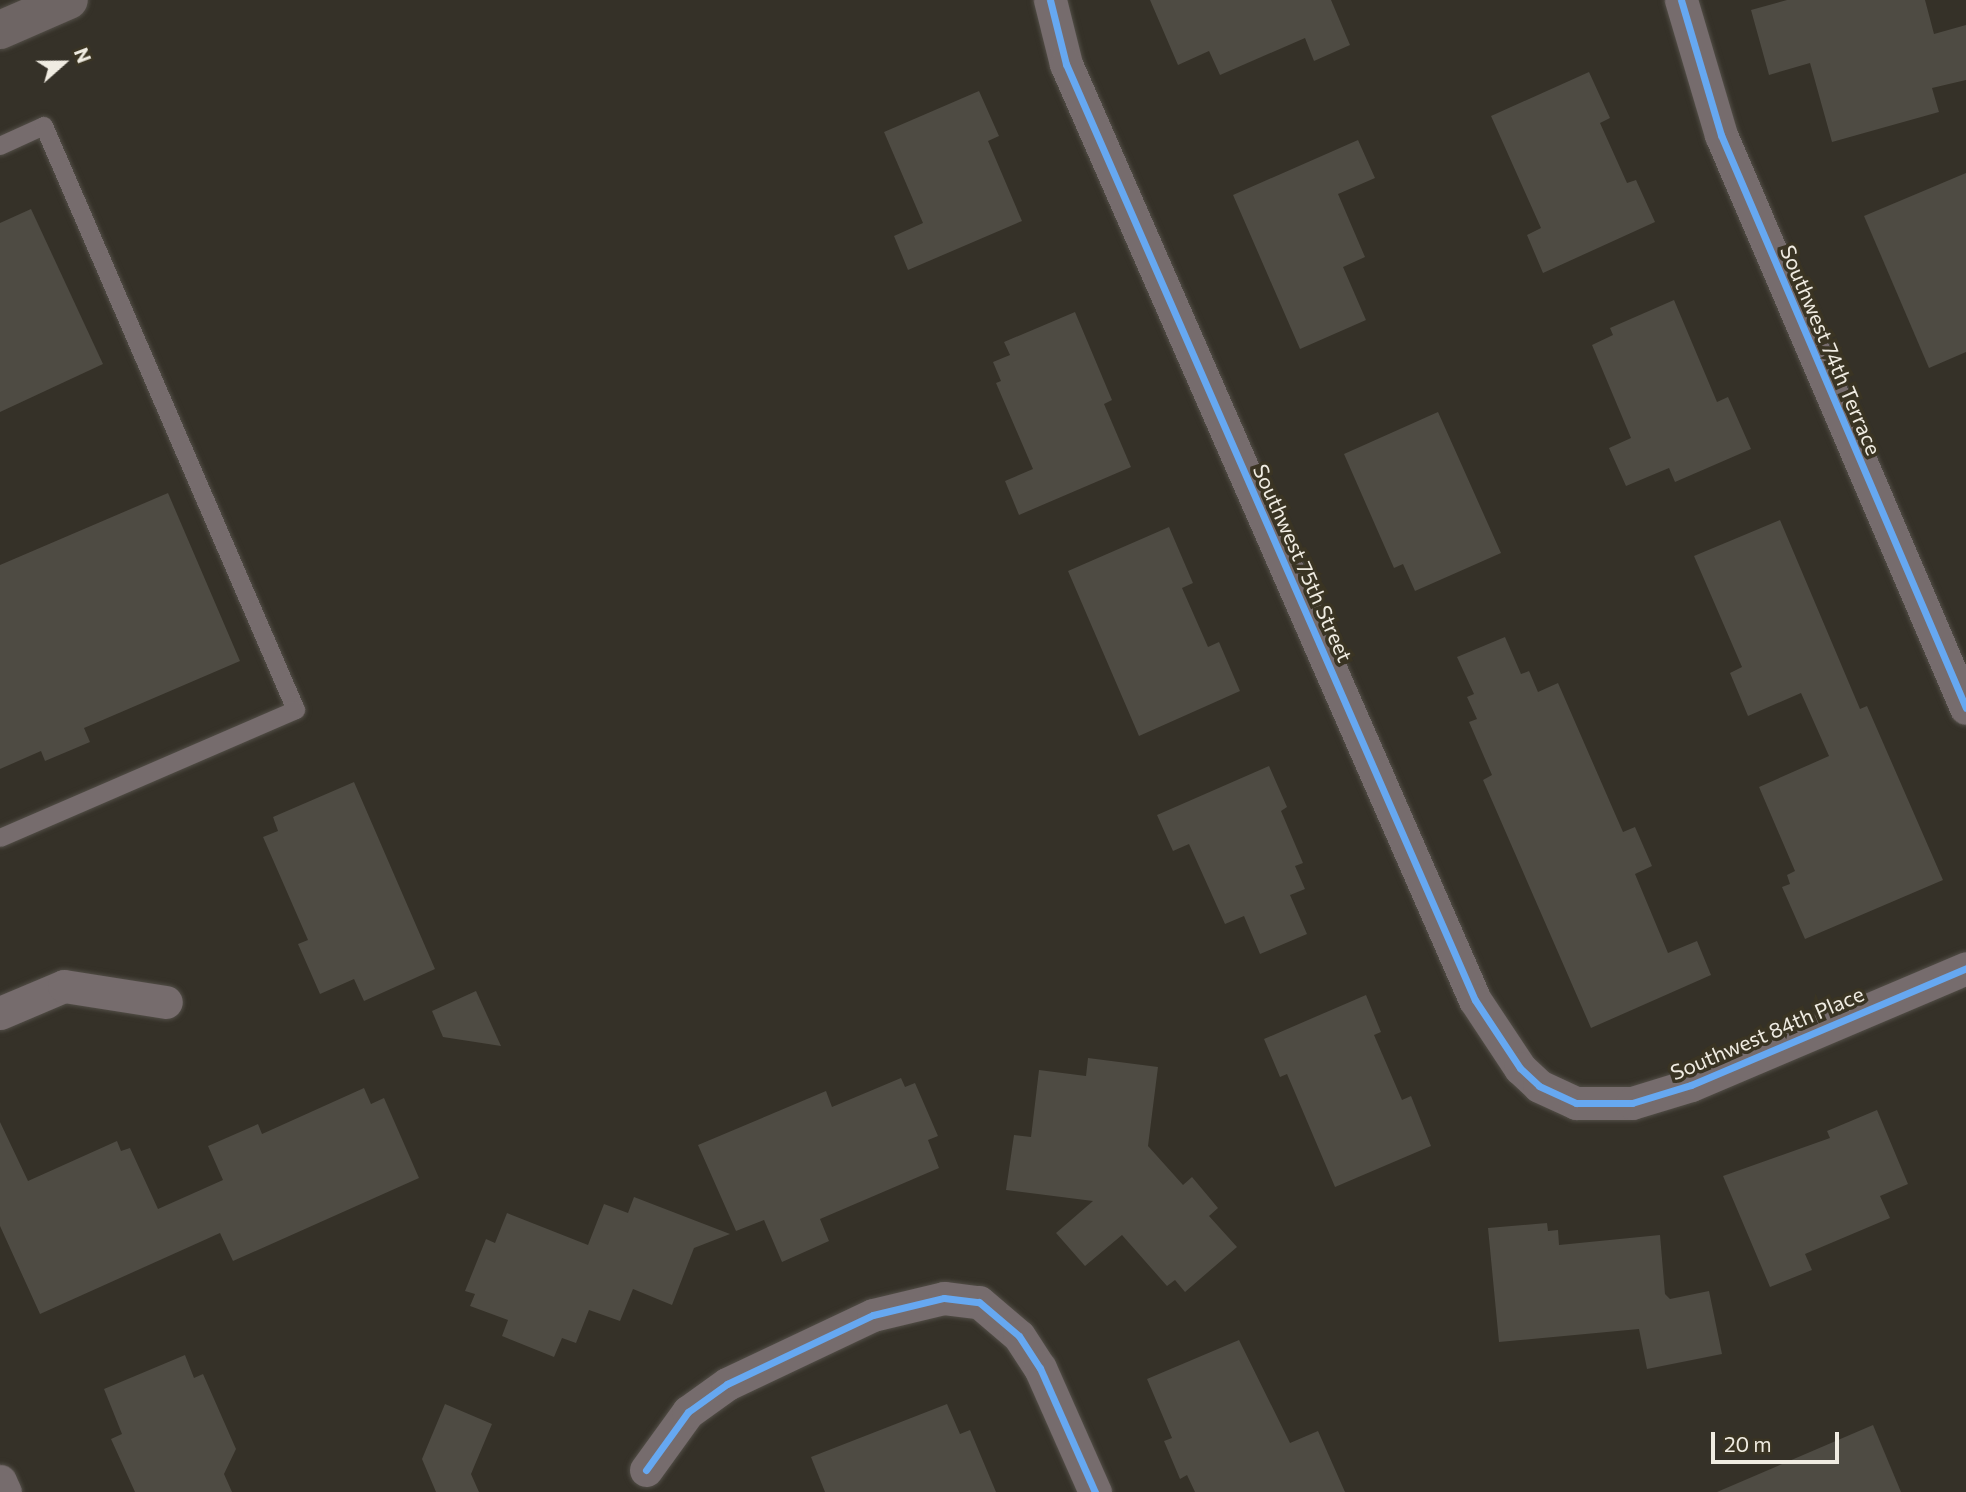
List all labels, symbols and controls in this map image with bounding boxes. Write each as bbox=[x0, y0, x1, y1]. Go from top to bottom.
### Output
north arrow bbox=[28, 28, 98, 98]
text: N bbox=[70, 45, 96, 66]
street label: Southwest 74th Terrace bbox=[1775, 241, 1887, 459]
street label: Southwest 75th Street bbox=[1248, 460, 1358, 666]
street label: Southwest 84th Place bbox=[1667, 981, 1867, 1085]
scale bar bbox=[1714, 1418, 1842, 1462]
text: 20 m bbox=[1724, 1431, 1772, 1456]

